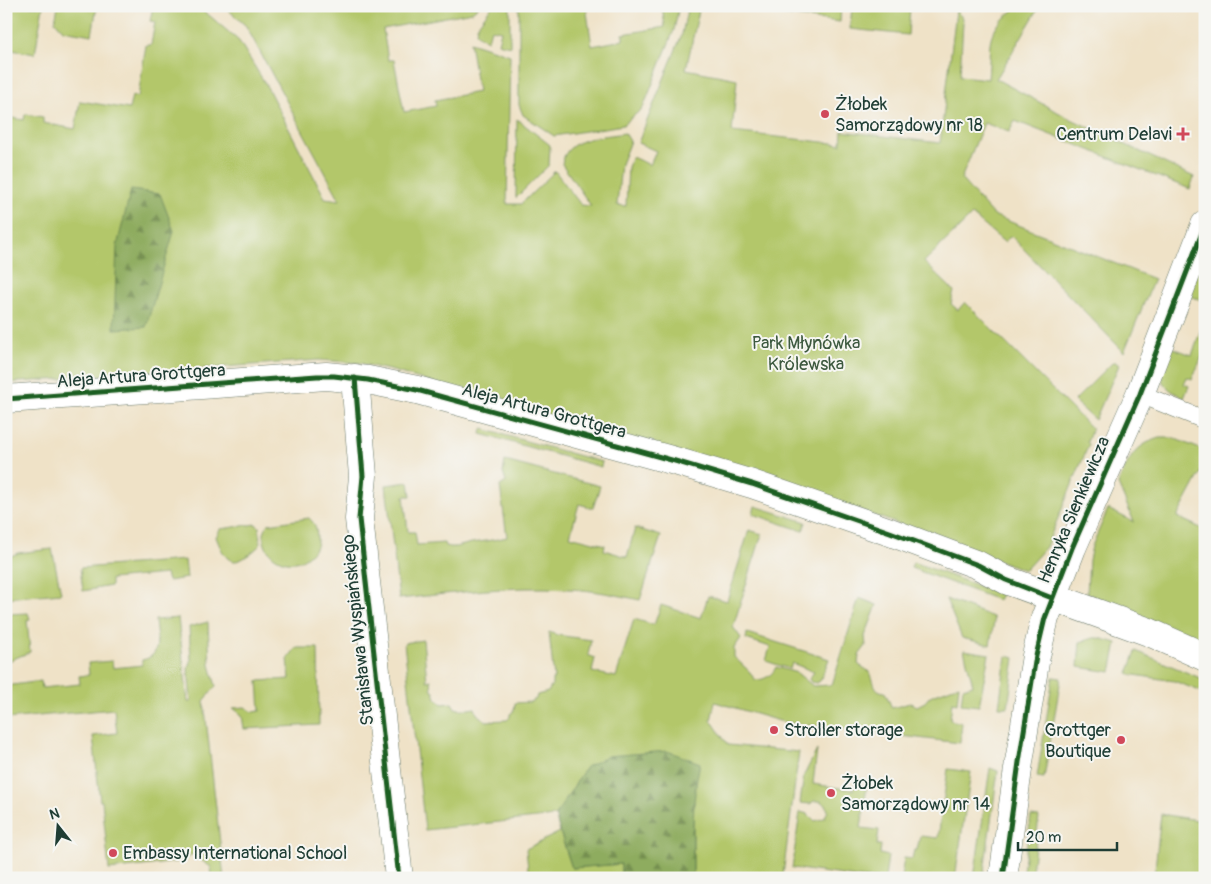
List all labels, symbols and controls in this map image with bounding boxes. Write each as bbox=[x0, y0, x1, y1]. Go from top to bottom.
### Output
place label: Żłobek Samorządowy nr 18 bbox=[835, 93, 983, 137]
marker: Żłobek Samorządowy nr 18 bbox=[819, 108, 831, 120]
place label: Centrum Delavi bbox=[1056, 123, 1172, 146]
marker: Centrum Delavi bbox=[1176, 127, 1190, 141]
park label: Park Młynówka Królewska bbox=[752, 332, 860, 376]
street label: Aleja Artura Grottgera bbox=[56, 359, 226, 393]
street label: Aleja Artura Grottgera bbox=[459, 378, 629, 444]
street label: Henryka Sienkiewicza bbox=[1033, 433, 1115, 587]
street label: Stanisława Wyspiańskiego bbox=[336, 533, 379, 727]
place label: Stroller storage bbox=[784, 719, 903, 742]
place label: Grottger Boutique bbox=[1044, 719, 1112, 763]
marker: Stroller storage bbox=[768, 724, 780, 736]
marker: Grottger Boutique bbox=[1115, 734, 1127, 746]
place label: Żłobek Samorządowy nr 14 bbox=[841, 772, 991, 816]
marker: Żłobek Samorządowy nr 14 bbox=[825, 787, 837, 799]
north arrow bbox=[32, 802, 82, 852]
text: N bbox=[47, 805, 61, 824]
scale bar bbox=[1018, 819, 1117, 851]
text: 20 m bbox=[1026, 828, 1061, 847]
place label: Embassy International School bbox=[123, 842, 347, 865]
marker: Embassy International School bbox=[107, 847, 119, 859]

